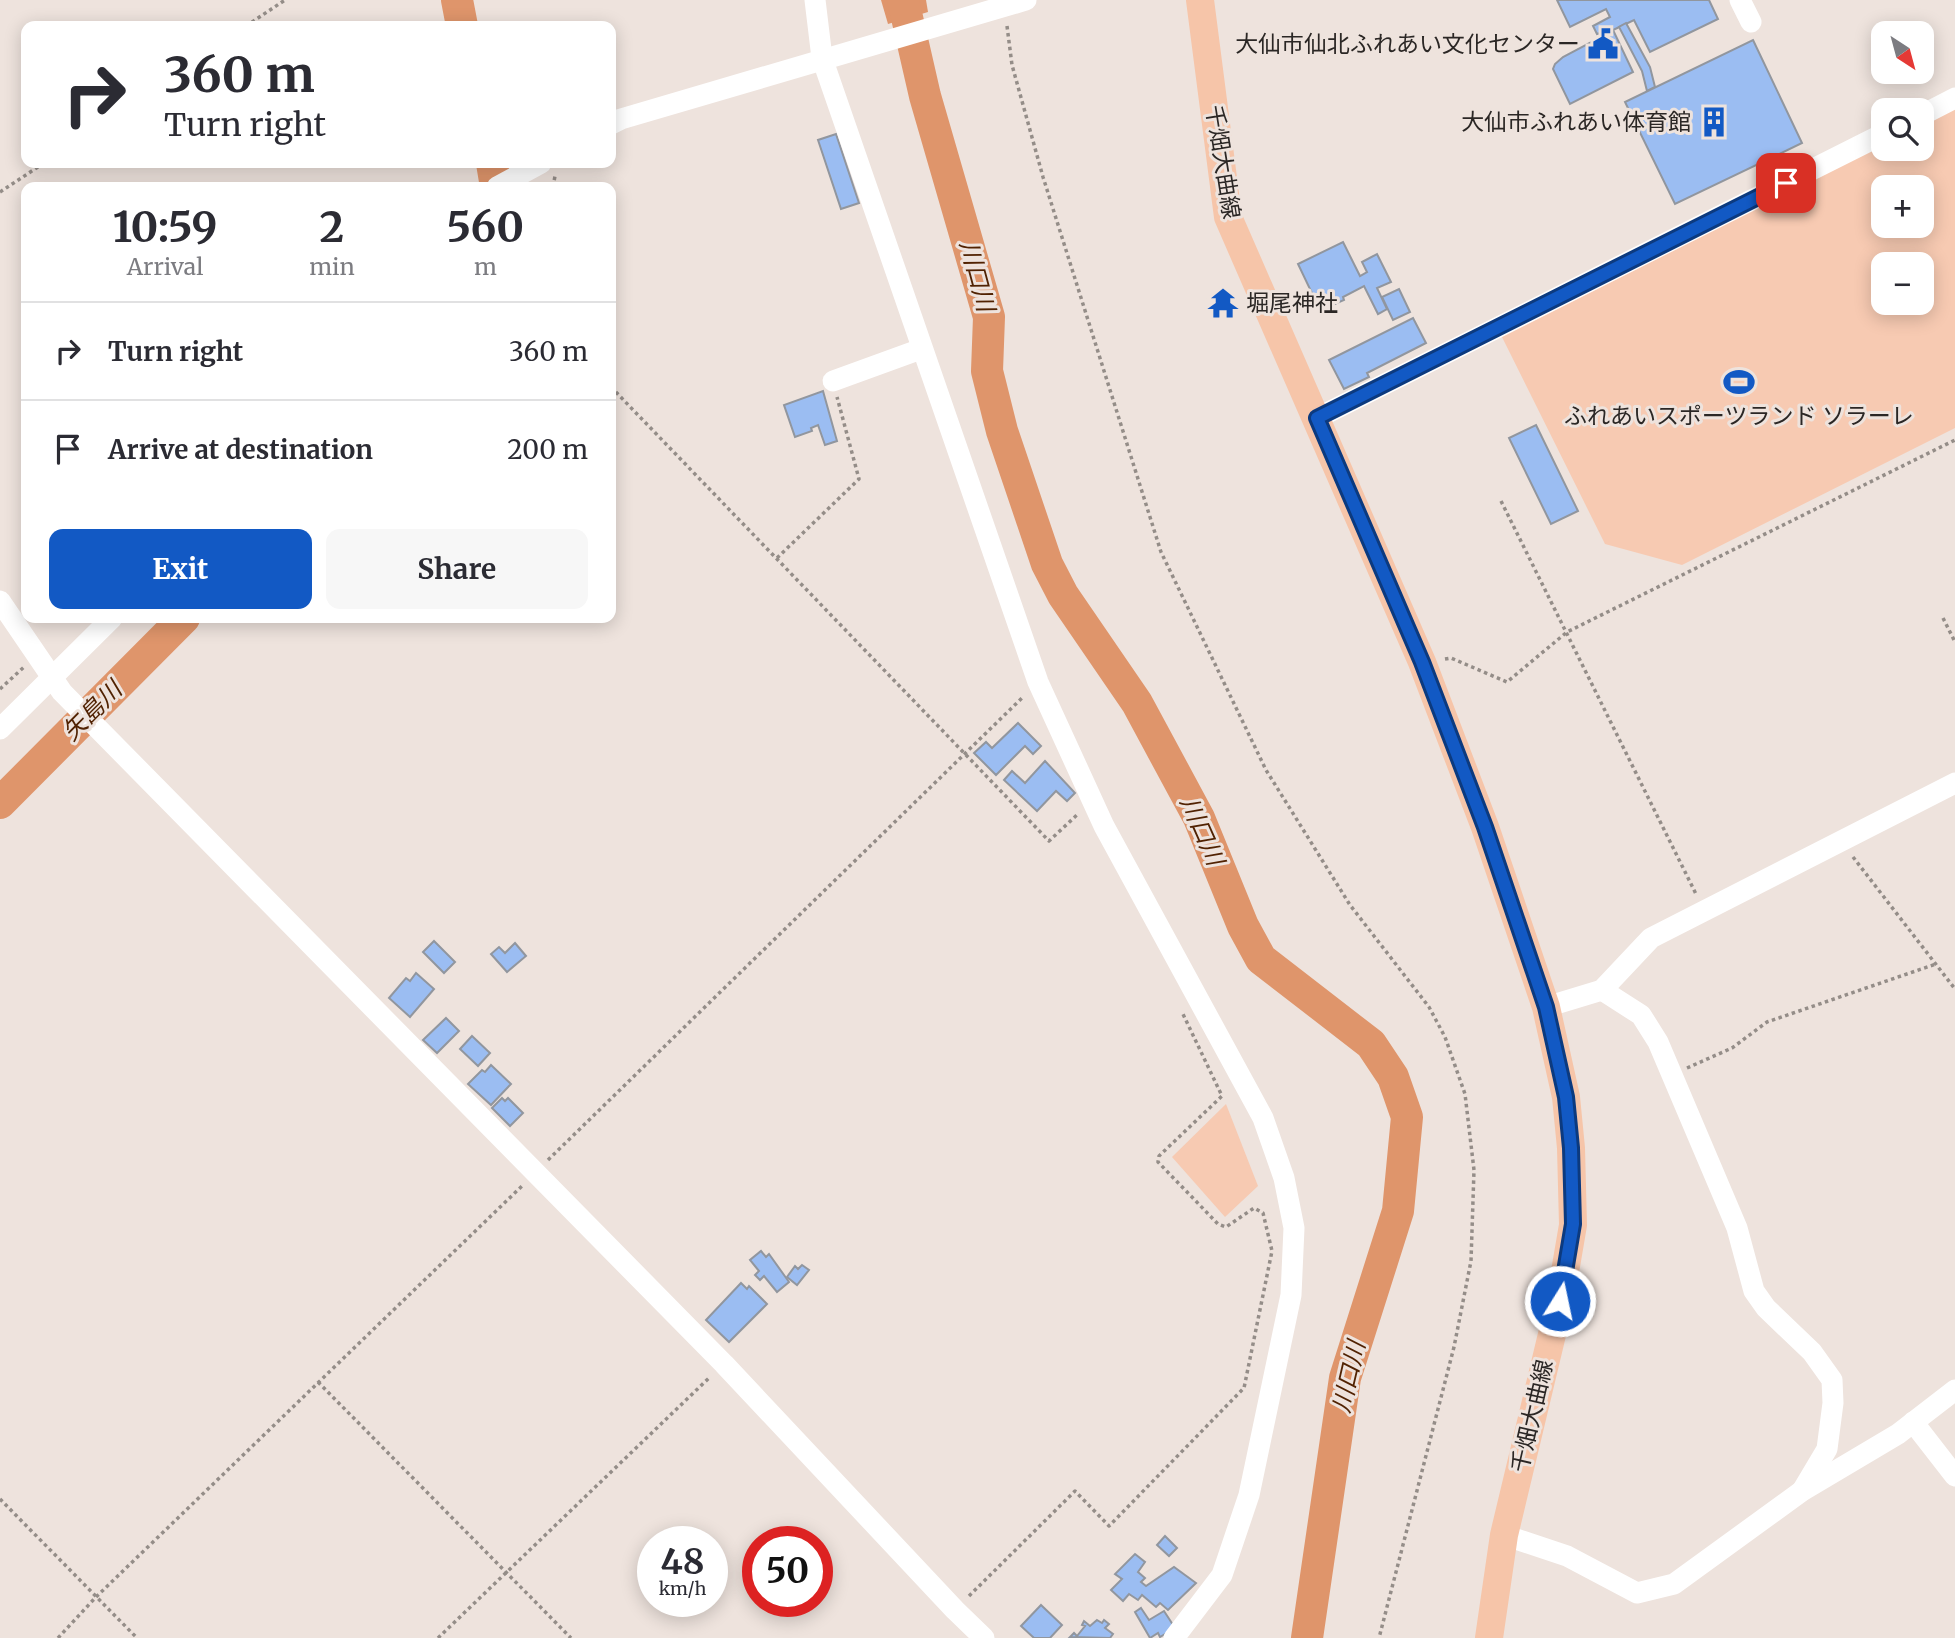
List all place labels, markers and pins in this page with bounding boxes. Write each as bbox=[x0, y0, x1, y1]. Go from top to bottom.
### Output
public building icon: 大仙市仙北ふれあい文化センター bbox=[1586, 27, 1620, 61]
place label: 大仙市仙北ふれあい文化センター bbox=[1235, 29, 1580, 58]
building icon: 大仙市ふれあい体育館 bbox=[1697, 105, 1731, 139]
place label: 大仙市ふれあい体育館 bbox=[1461, 107, 1691, 136]
pin bbox=[1756, 153, 1816, 213]
temple icon: 堀尾神社 bbox=[1206, 286, 1240, 320]
place label: 堀尾神社 bbox=[1246, 288, 1338, 317]
sports icon: ふれあいスポーツランド ソラーレ bbox=[1722, 365, 1756, 399]
place label: ふれあいスポーツランド ソラーレ bbox=[1564, 401, 1914, 430]

